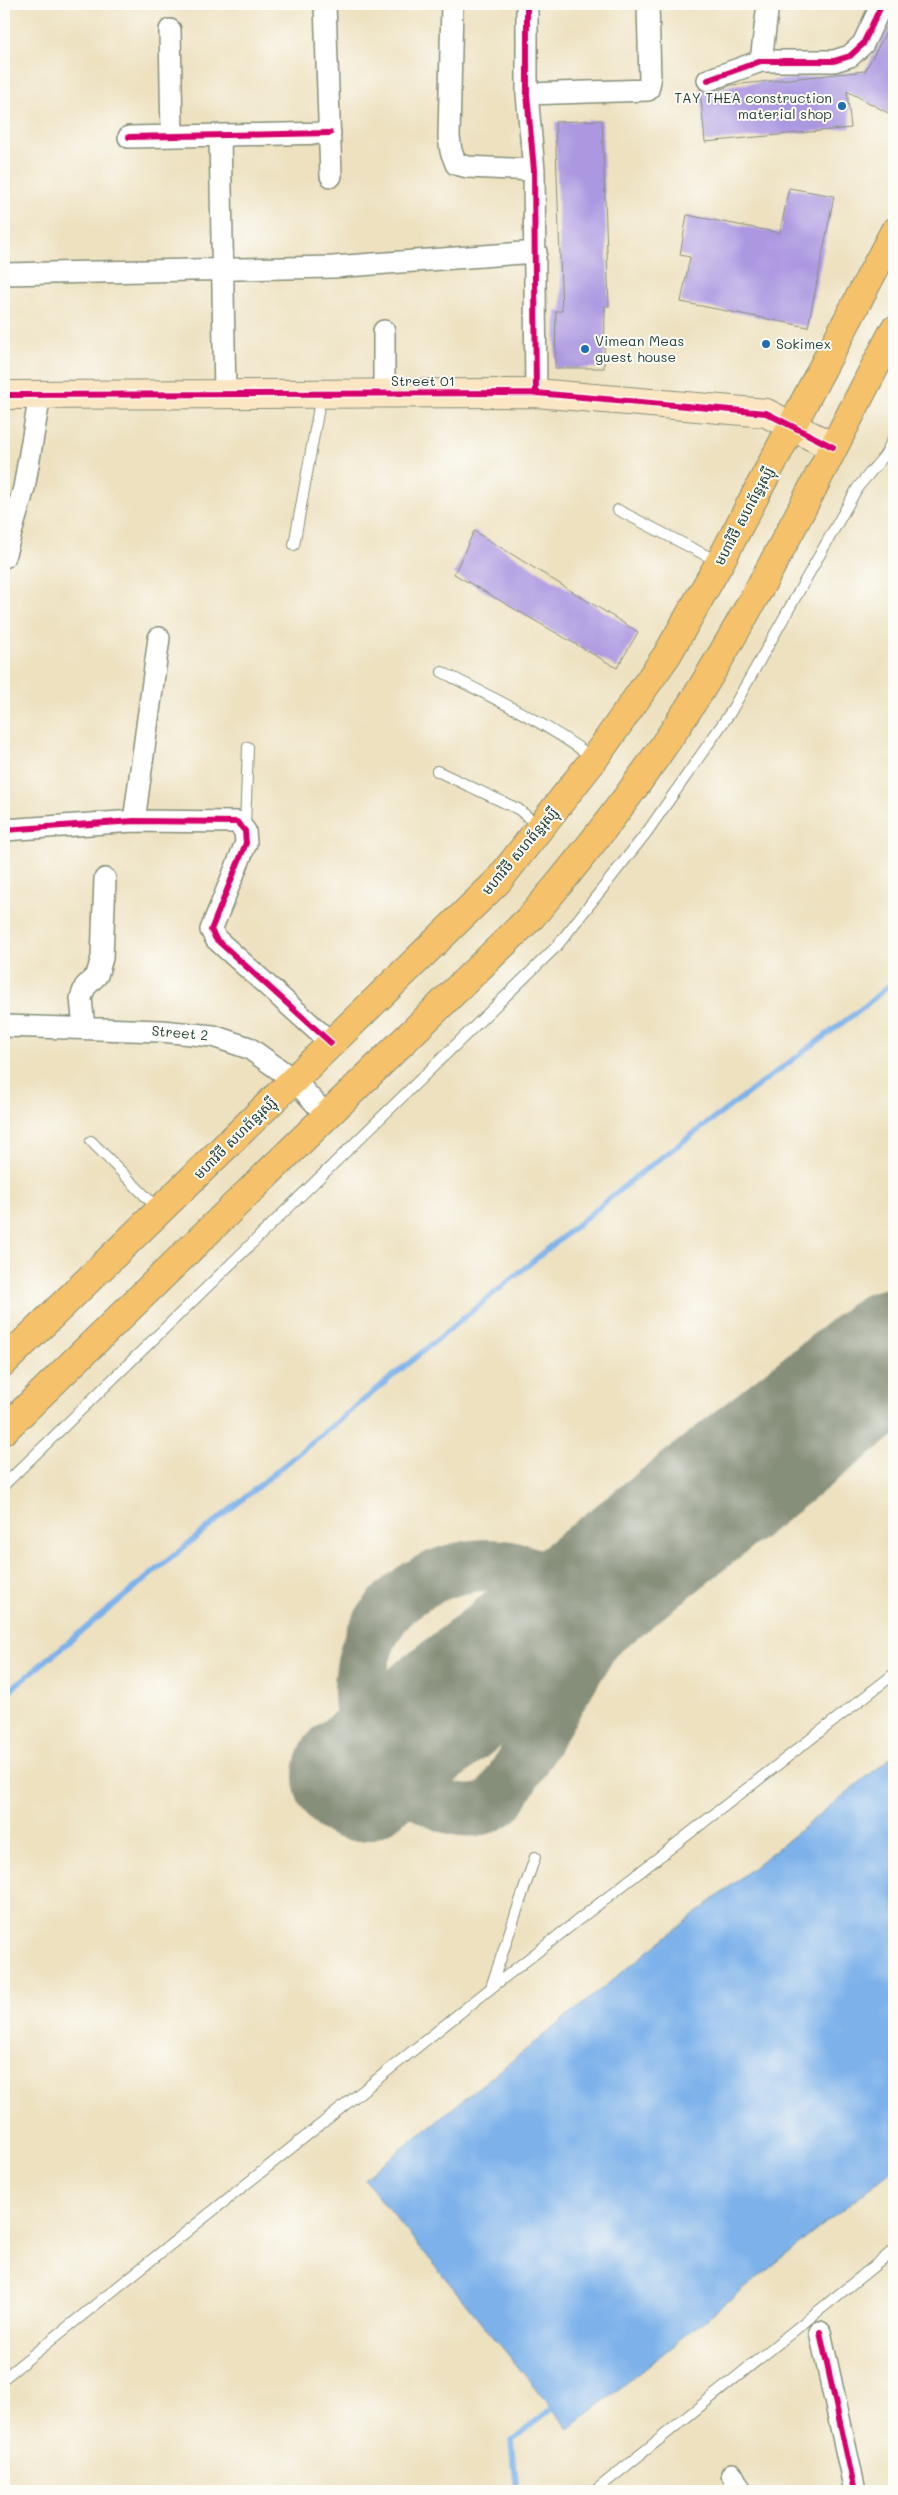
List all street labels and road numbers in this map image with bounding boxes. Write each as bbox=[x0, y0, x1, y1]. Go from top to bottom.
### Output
street label: Street 01 bbox=[391, 371, 455, 390]
street label: មហាវិថី សហព័ន្ធរុស្ស៊ី bbox=[710, 463, 780, 570]
street label: មហាវិថី សហព័ន្ធរុស្ស៊ី bbox=[477, 803, 564, 900]
street label: Street 2 bbox=[151, 1021, 209, 1044]
street label: មហាវិថី សហព័ន្ធរុស្ស៊ី bbox=[189, 1092, 282, 1185]

